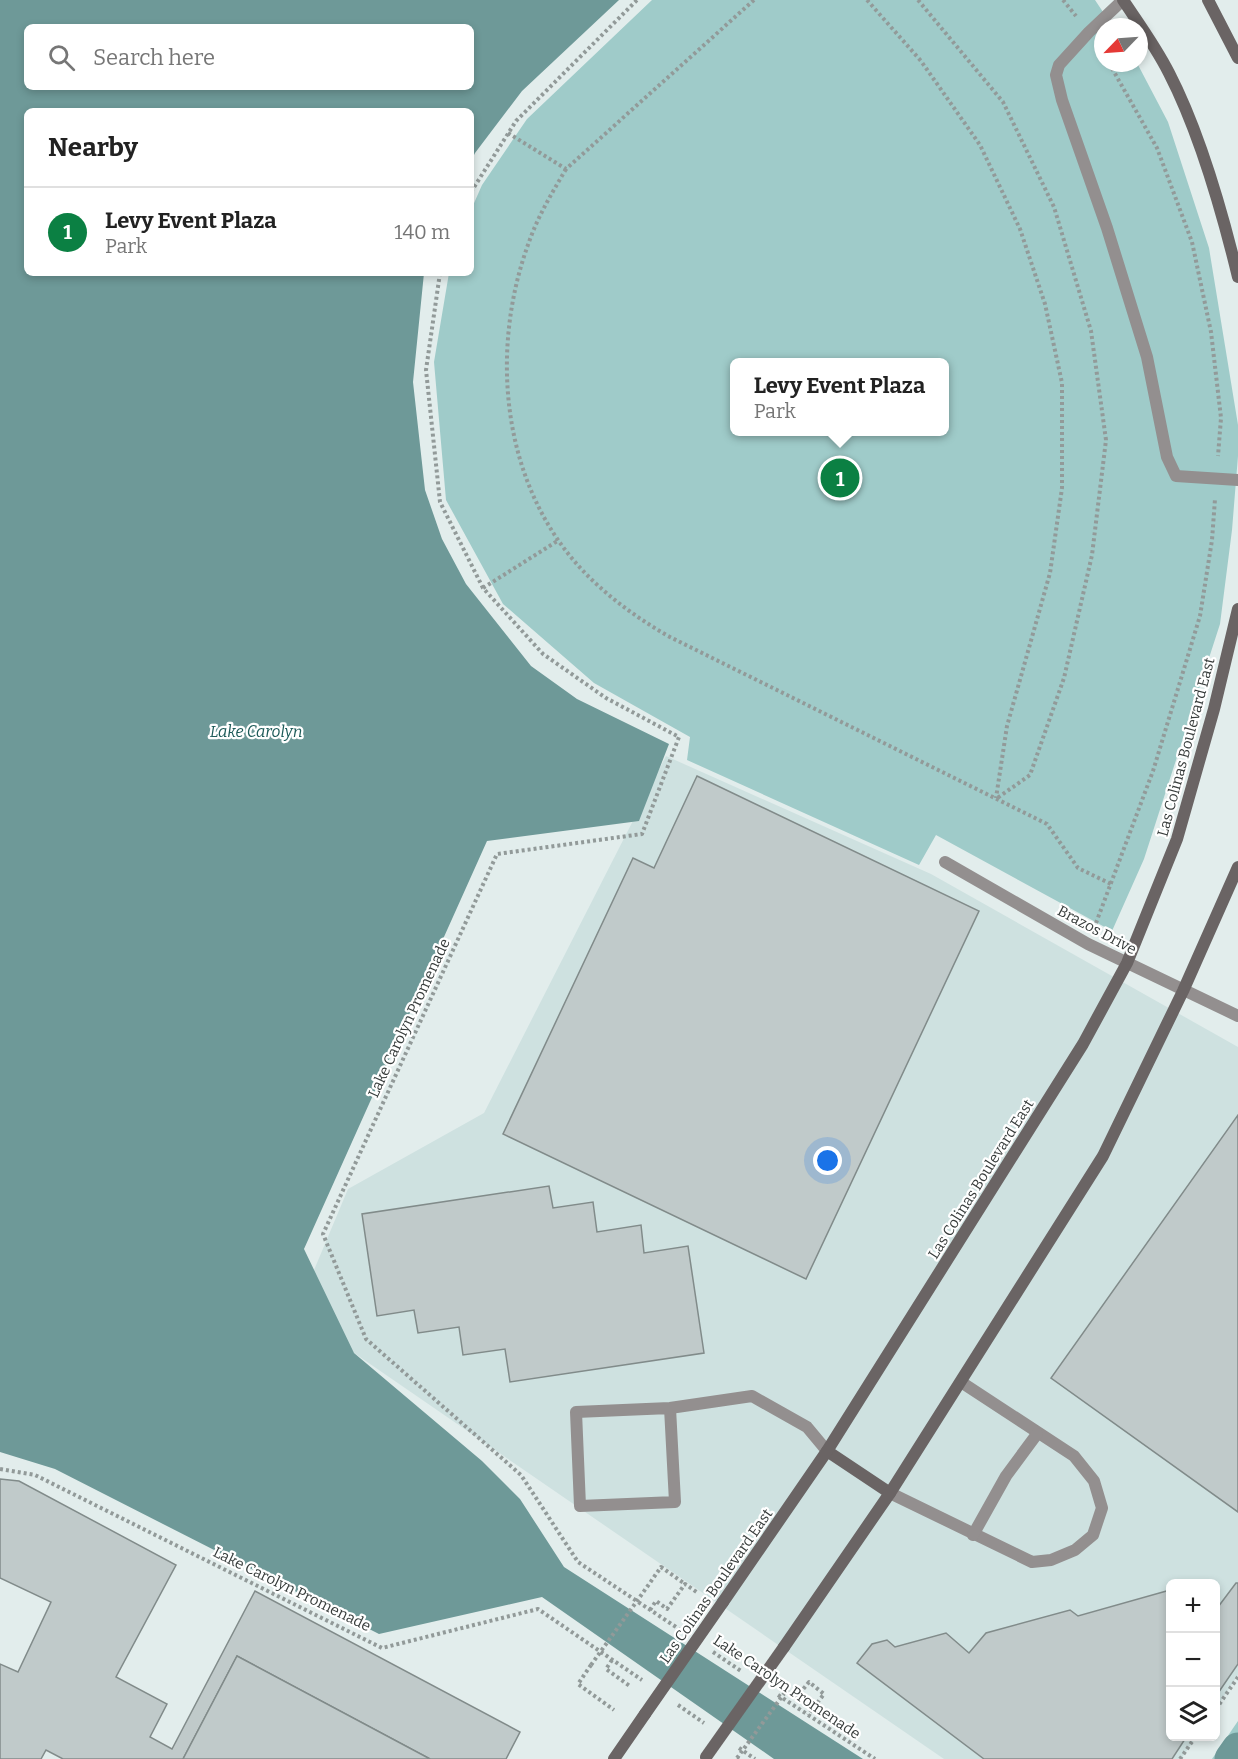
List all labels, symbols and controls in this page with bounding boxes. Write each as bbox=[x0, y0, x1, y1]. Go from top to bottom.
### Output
north arrow bbox=[1094, 18, 1148, 72]
search box bbox=[24, 24, 474, 90]
icon: search bbox=[45, 41, 78, 74]
text: Search here bbox=[93, 44, 215, 71]
text: Nearby bbox=[48, 132, 138, 163]
text: Levy Event Plaza bbox=[105, 207, 277, 234]
text: 1 bbox=[63, 220, 72, 244]
text: 140 m bbox=[394, 220, 450, 244]
text: Park bbox=[105, 234, 147, 258]
popup bbox=[730, 358, 949, 436]
text: Levy Event Plaza bbox=[754, 372, 925, 399]
text: Park bbox=[754, 399, 796, 423]
pin: 1 bbox=[820, 456, 860, 500]
street label: Las Colinas Boulevard East bbox=[1153, 655, 1219, 838]
water label: Lake Carolyn bbox=[210, 722, 302, 741]
street label: Brazos Drive bbox=[1054, 902, 1140, 958]
street label: Lake Carolyn Promenade bbox=[364, 936, 454, 1100]
street label: Las Colinas Boulevard East bbox=[924, 1096, 1038, 1262]
your location bbox=[813, 1146, 842, 1175]
street label: Las Colinas Boulevard East bbox=[656, 1505, 777, 1667]
street label: Lake Carolyn Promenade bbox=[210, 1543, 374, 1635]
map controls bbox=[1166, 1579, 1220, 1741]
button: + bbox=[1166, 1579, 1220, 1633]
street label: Lake Carolyn Promenade bbox=[710, 1631, 864, 1743]
button: − bbox=[1166, 1633, 1220, 1687]
button: layers bbox=[1166, 1687, 1220, 1741]

